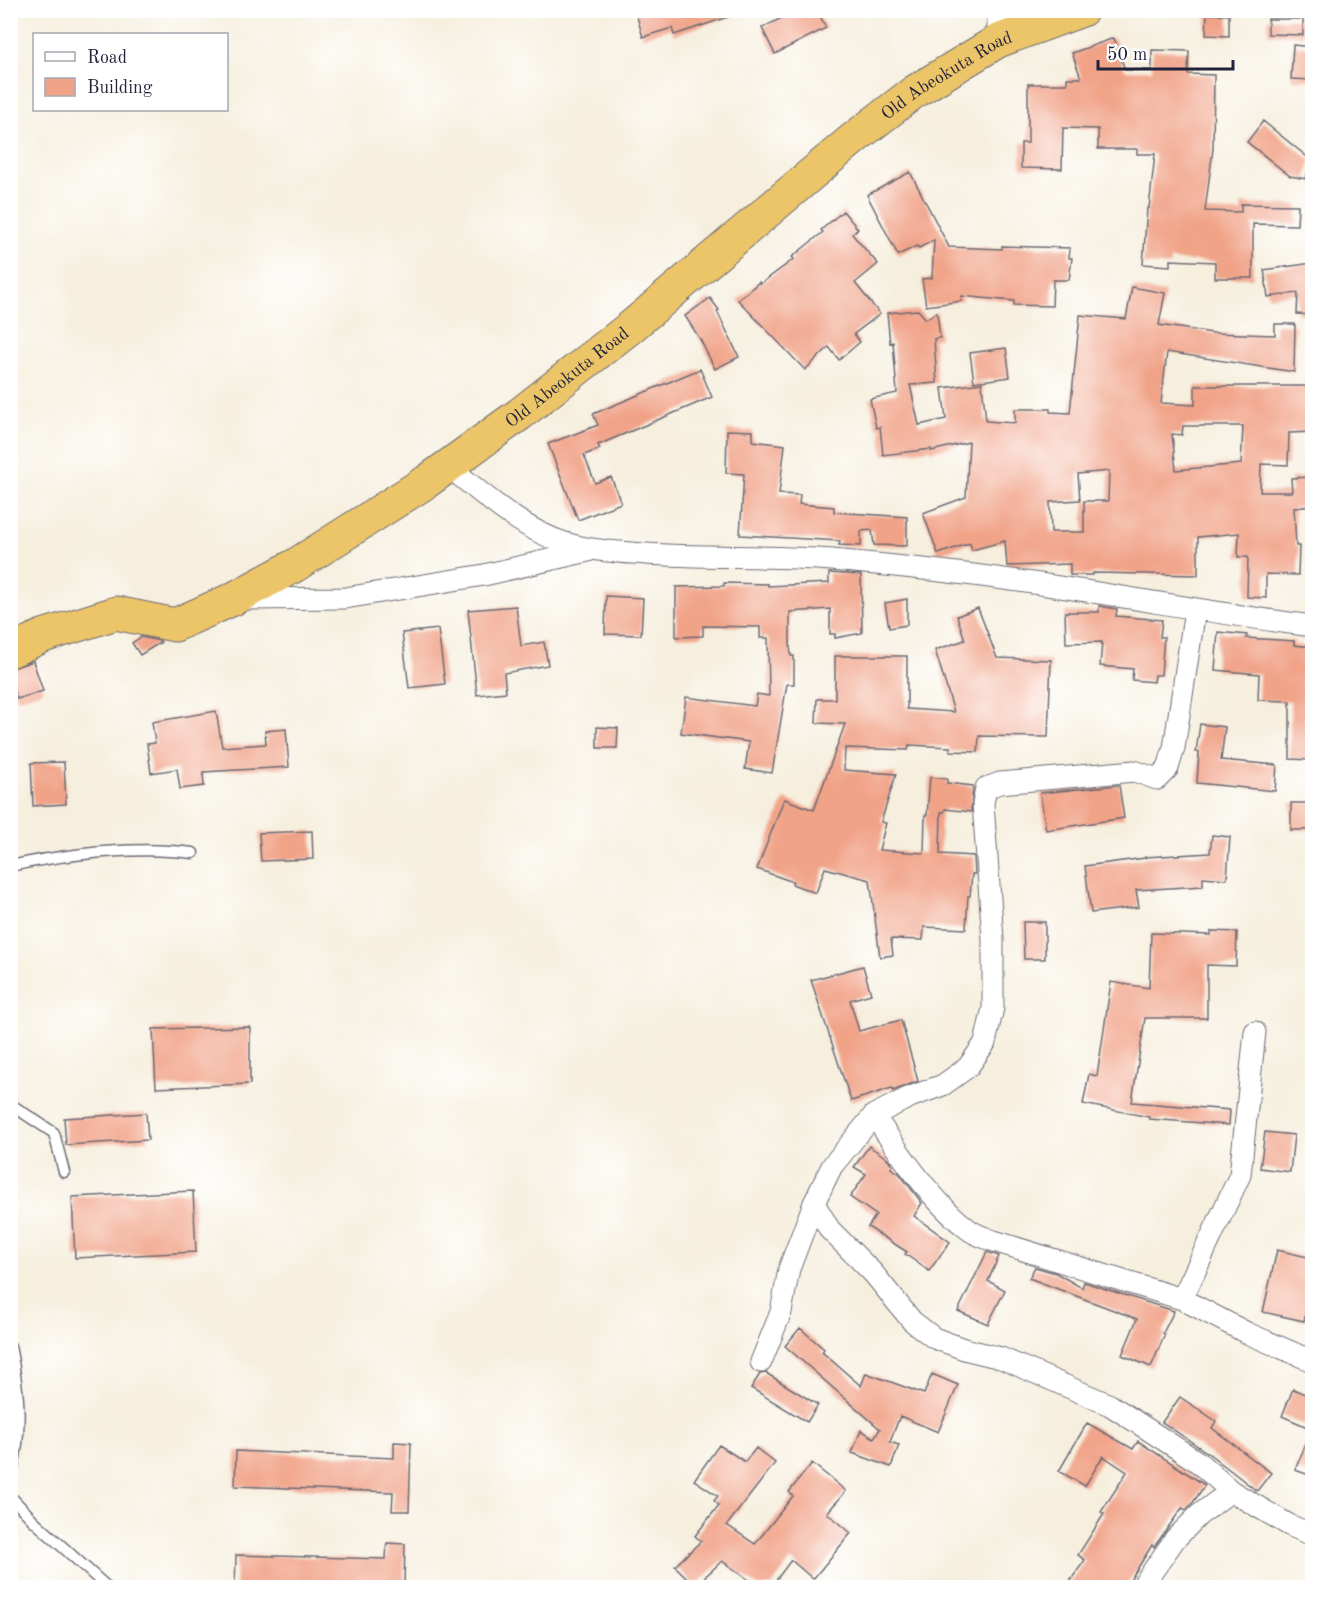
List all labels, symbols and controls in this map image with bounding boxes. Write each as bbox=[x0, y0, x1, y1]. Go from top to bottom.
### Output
street label: Old Abeokuta Road bbox=[878, 29, 1015, 124]
legend bbox=[33, 33, 228, 111]
scale bar bbox=[1098, 33, 1233, 71]
text: 50 m bbox=[1107, 46, 1147, 64]
text: Road bbox=[87, 49, 127, 67]
text: Building bbox=[87, 79, 153, 97]
street label: Old Abeokuta Road bbox=[502, 324, 633, 432]

